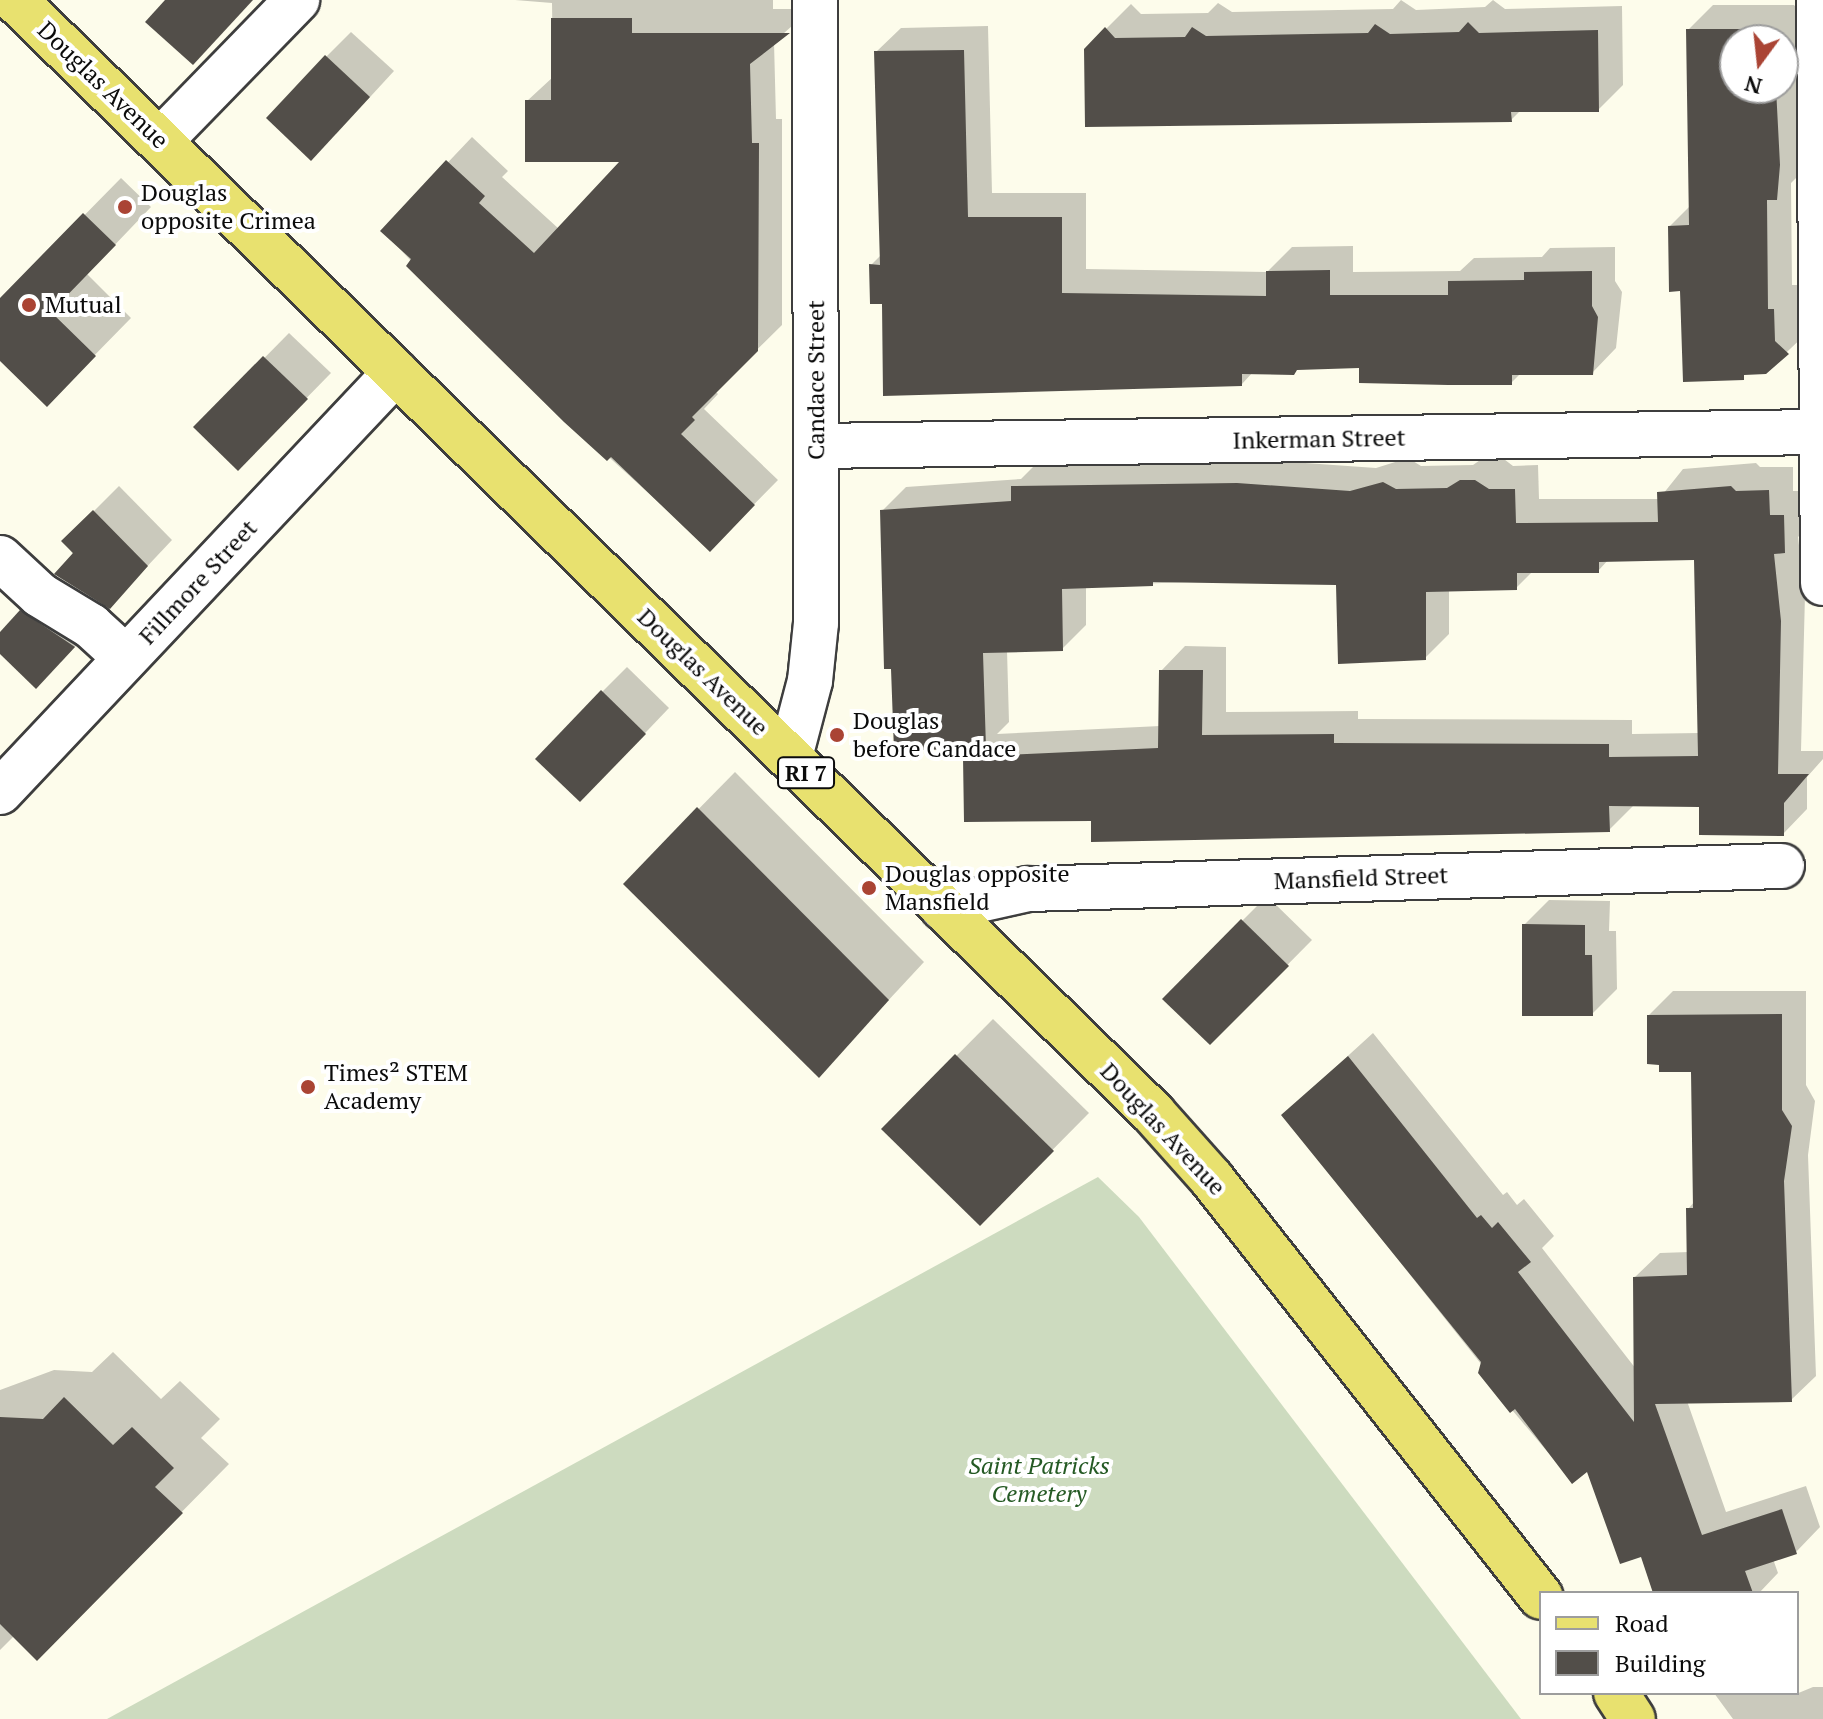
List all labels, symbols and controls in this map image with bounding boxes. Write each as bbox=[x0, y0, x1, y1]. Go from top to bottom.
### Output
street label: Douglas Avenue bbox=[32, 15, 174, 155]
north arrow bbox=[1719, 24, 1799, 104]
text: N bbox=[1741, 70, 1765, 102]
place label: Douglas opposite Crimea bbox=[141, 179, 316, 235]
marker: Douglas opposite Crimea bbox=[116, 198, 134, 216]
place label: Mutual bbox=[45, 291, 122, 319]
marker: Mutual bbox=[20, 296, 38, 314]
street label: Candace Street bbox=[802, 300, 830, 460]
street label: Inkerman Street bbox=[1232, 423, 1406, 455]
street label: Fillmore Street bbox=[133, 514, 263, 650]
street label: Douglas Avenue bbox=[632, 602, 774, 742]
place label: Douglas before Candace bbox=[853, 707, 1016, 763]
marker: Douglas before Candace bbox=[828, 726, 846, 744]
road number: RI 7 bbox=[776, 755, 836, 791]
place label: Douglas opposite Mansfield bbox=[885, 860, 1070, 916]
street label: Mansfield Street bbox=[1273, 861, 1449, 895]
marker: Douglas opposite Mansfield bbox=[860, 879, 878, 897]
street label: Douglas Avenue bbox=[1094, 1057, 1232, 1201]
place label: Times² STEM Academy bbox=[324, 1059, 468, 1115]
marker: Times² STEM Academy bbox=[299, 1078, 317, 1096]
park label: Saint Patricks Cemetery bbox=[968, 1452, 1110, 1508]
legend bbox=[1539, 1591, 1799, 1695]
text: Road bbox=[1615, 1607, 1669, 1639]
text: Building bbox=[1615, 1647, 1705, 1679]

